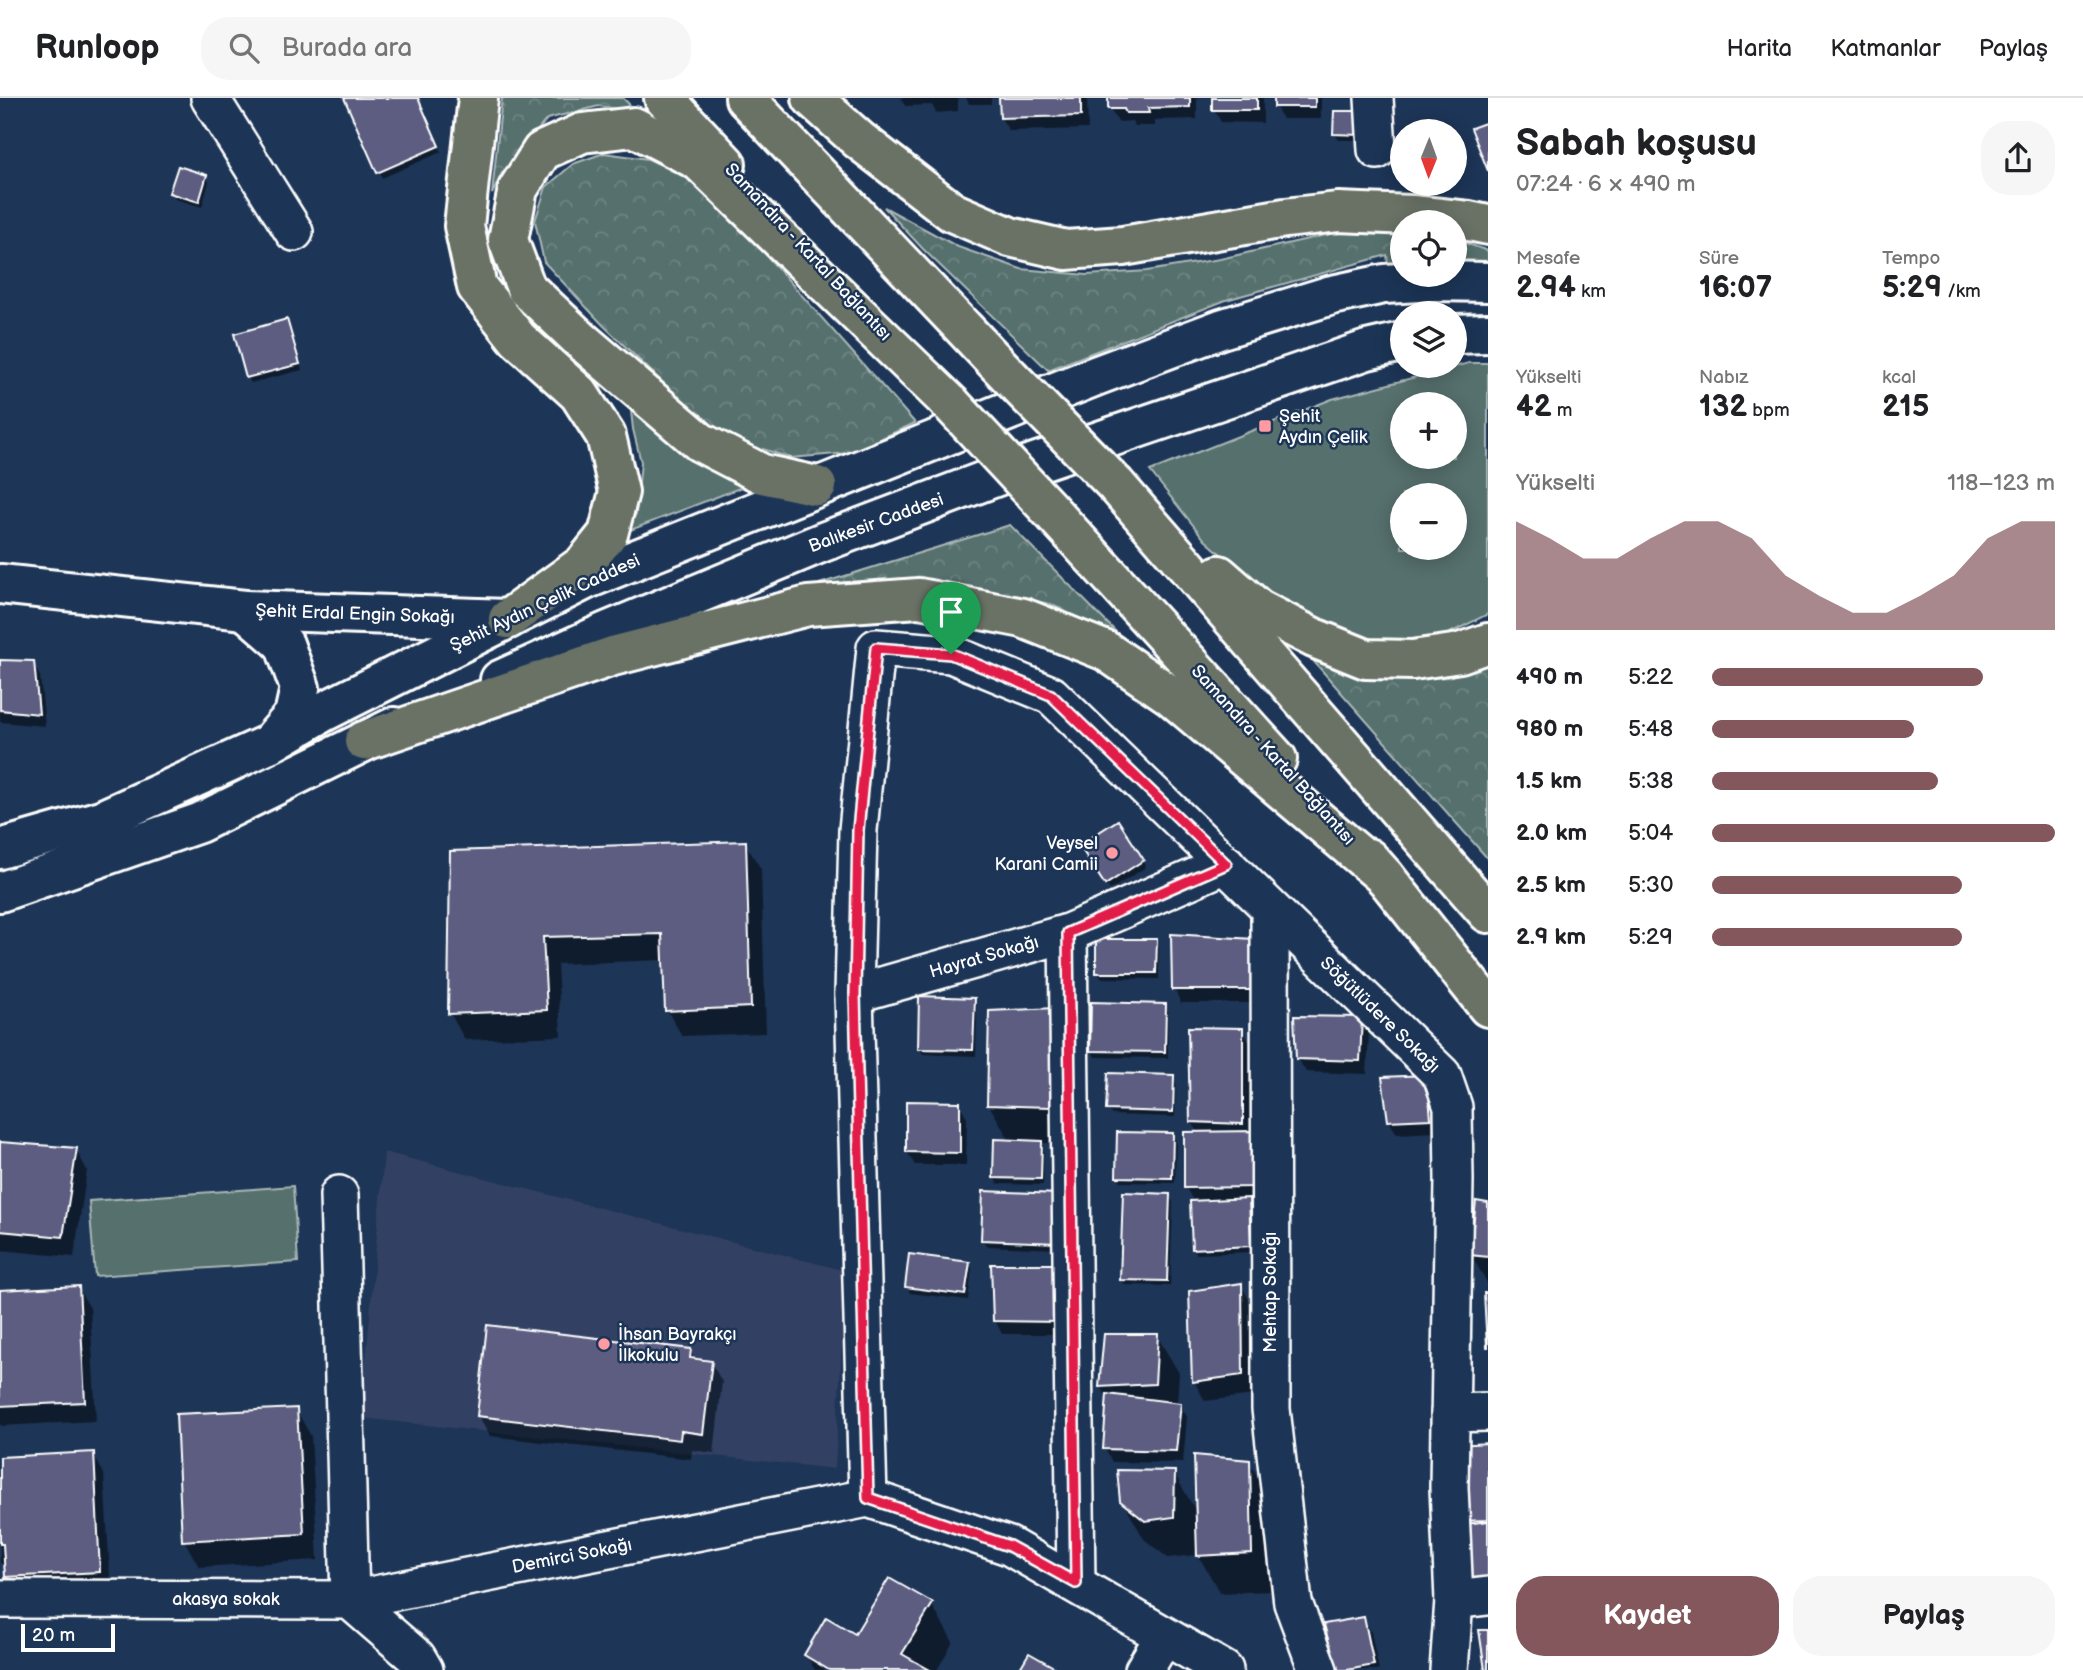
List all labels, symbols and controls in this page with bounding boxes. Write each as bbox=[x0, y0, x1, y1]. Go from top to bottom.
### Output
search box bbox=[201, 17, 691, 80]
text: Runloop bbox=[35, 28, 159, 68]
icon: search bbox=[225, 29, 263, 67]
text: Burada ara bbox=[281, 33, 412, 64]
text: Harita bbox=[1726, 34, 1792, 63]
text: Katmanlar bbox=[1830, 34, 1941, 63]
text: Paylaş bbox=[1979, 34, 2048, 63]
north arrow bbox=[1390, 119, 1466, 196]
map controls bbox=[1390, 119, 1467, 560]
text: Sabah koşusu bbox=[1516, 121, 1757, 166]
button: share bbox=[1981, 121, 2055, 195]
street label: Samandıra - Kartal Bağlantısı bbox=[720, 159, 896, 345]
text: 07:24 · 6 × 490 m bbox=[1516, 170, 1696, 198]
button: locate bbox=[1390, 210, 1467, 287]
text: Mesafe bbox=[1516, 247, 1580, 270]
text: Süre bbox=[1699, 247, 1739, 270]
text: Tempo bbox=[1882, 247, 1940, 270]
text: 2.94 bbox=[1516, 270, 1576, 306]
text: 16:07 bbox=[1699, 270, 1772, 306]
text: 5:29 bbox=[1882, 270, 1942, 306]
text: km bbox=[1576, 280, 1606, 303]
text: /km bbox=[1942, 280, 1981, 303]
button: layers bbox=[1390, 301, 1467, 378]
text: Yükselti bbox=[1516, 366, 1581, 389]
text: Nabız bbox=[1699, 366, 1748, 389]
text: kcal bbox=[1882, 366, 1916, 389]
text: 42 bbox=[1516, 389, 1552, 425]
text: 132 bbox=[1699, 389, 1747, 425]
text: 215 bbox=[1882, 389, 1929, 425]
button: + bbox=[1390, 392, 1467, 469]
text: m bbox=[1552, 399, 1572, 422]
text: bpm bbox=[1747, 399, 1790, 422]
place label: Şehit Aydın Çelik bbox=[1279, 406, 1368, 448]
marker: Şehit Aydın Çelik bbox=[1257, 418, 1273, 434]
text: Yükselti bbox=[1516, 469, 1595, 497]
text: 118–123 m bbox=[1947, 469, 2055, 497]
button: − bbox=[1390, 483, 1467, 560]
street label: Balıkesir Caddesi bbox=[806, 489, 946, 557]
street label: Şehit Aydın Çelik Caddesi bbox=[447, 550, 643, 656]
pin bbox=[921, 582, 981, 654]
icon: arrive bbox=[932, 593, 970, 631]
street label: Şehit Erdal Engin Sokağı bbox=[255, 600, 455, 628]
street label: Samandıra - Kartal Bağlantısı bbox=[1187, 661, 1359, 849]
text: 490 m bbox=[1516, 663, 1583, 691]
text: 5:22 bbox=[1628, 663, 1673, 691]
text: 980 m bbox=[1516, 715, 1583, 743]
text: 5:48 bbox=[1628, 715, 1673, 743]
text: 1.5 km bbox=[1516, 767, 1582, 795]
text: 5:38 bbox=[1628, 767, 1673, 795]
text: 2.0 km bbox=[1516, 819, 1587, 847]
text: 5:04 bbox=[1628, 819, 1673, 847]
place label: Veysel Karani Camii bbox=[994, 833, 1098, 875]
marker: Veysel Karani Camii bbox=[1104, 845, 1120, 861]
text: 2.5 km bbox=[1516, 871, 1586, 899]
text: 5:30 bbox=[1628, 871, 1674, 899]
text: 2.9 km bbox=[1516, 923, 1586, 951]
text: 5:29 bbox=[1628, 923, 1673, 951]
street label: Hayrat Sokağı bbox=[927, 931, 1041, 983]
street label: Söğütlüdere Sokağı bbox=[1316, 953, 1444, 1077]
street label: Mehtap Sokağı bbox=[1260, 1232, 1281, 1352]
place label: İhsan Bayrakçı İlkokulu bbox=[618, 1323, 737, 1366]
marker: İhsan Bayrakçı İlkokulu bbox=[596, 1336, 612, 1352]
street label: Demirci Sokağı bbox=[510, 1534, 634, 1578]
button: Kaydet bbox=[1516, 1576, 1779, 1656]
button: Paylaş bbox=[1793, 1576, 2055, 1656]
street label: akasya sokak bbox=[172, 1589, 280, 1610]
scale bar bbox=[21, 1621, 116, 1653]
text: 20 m bbox=[32, 1624, 75, 1647]

